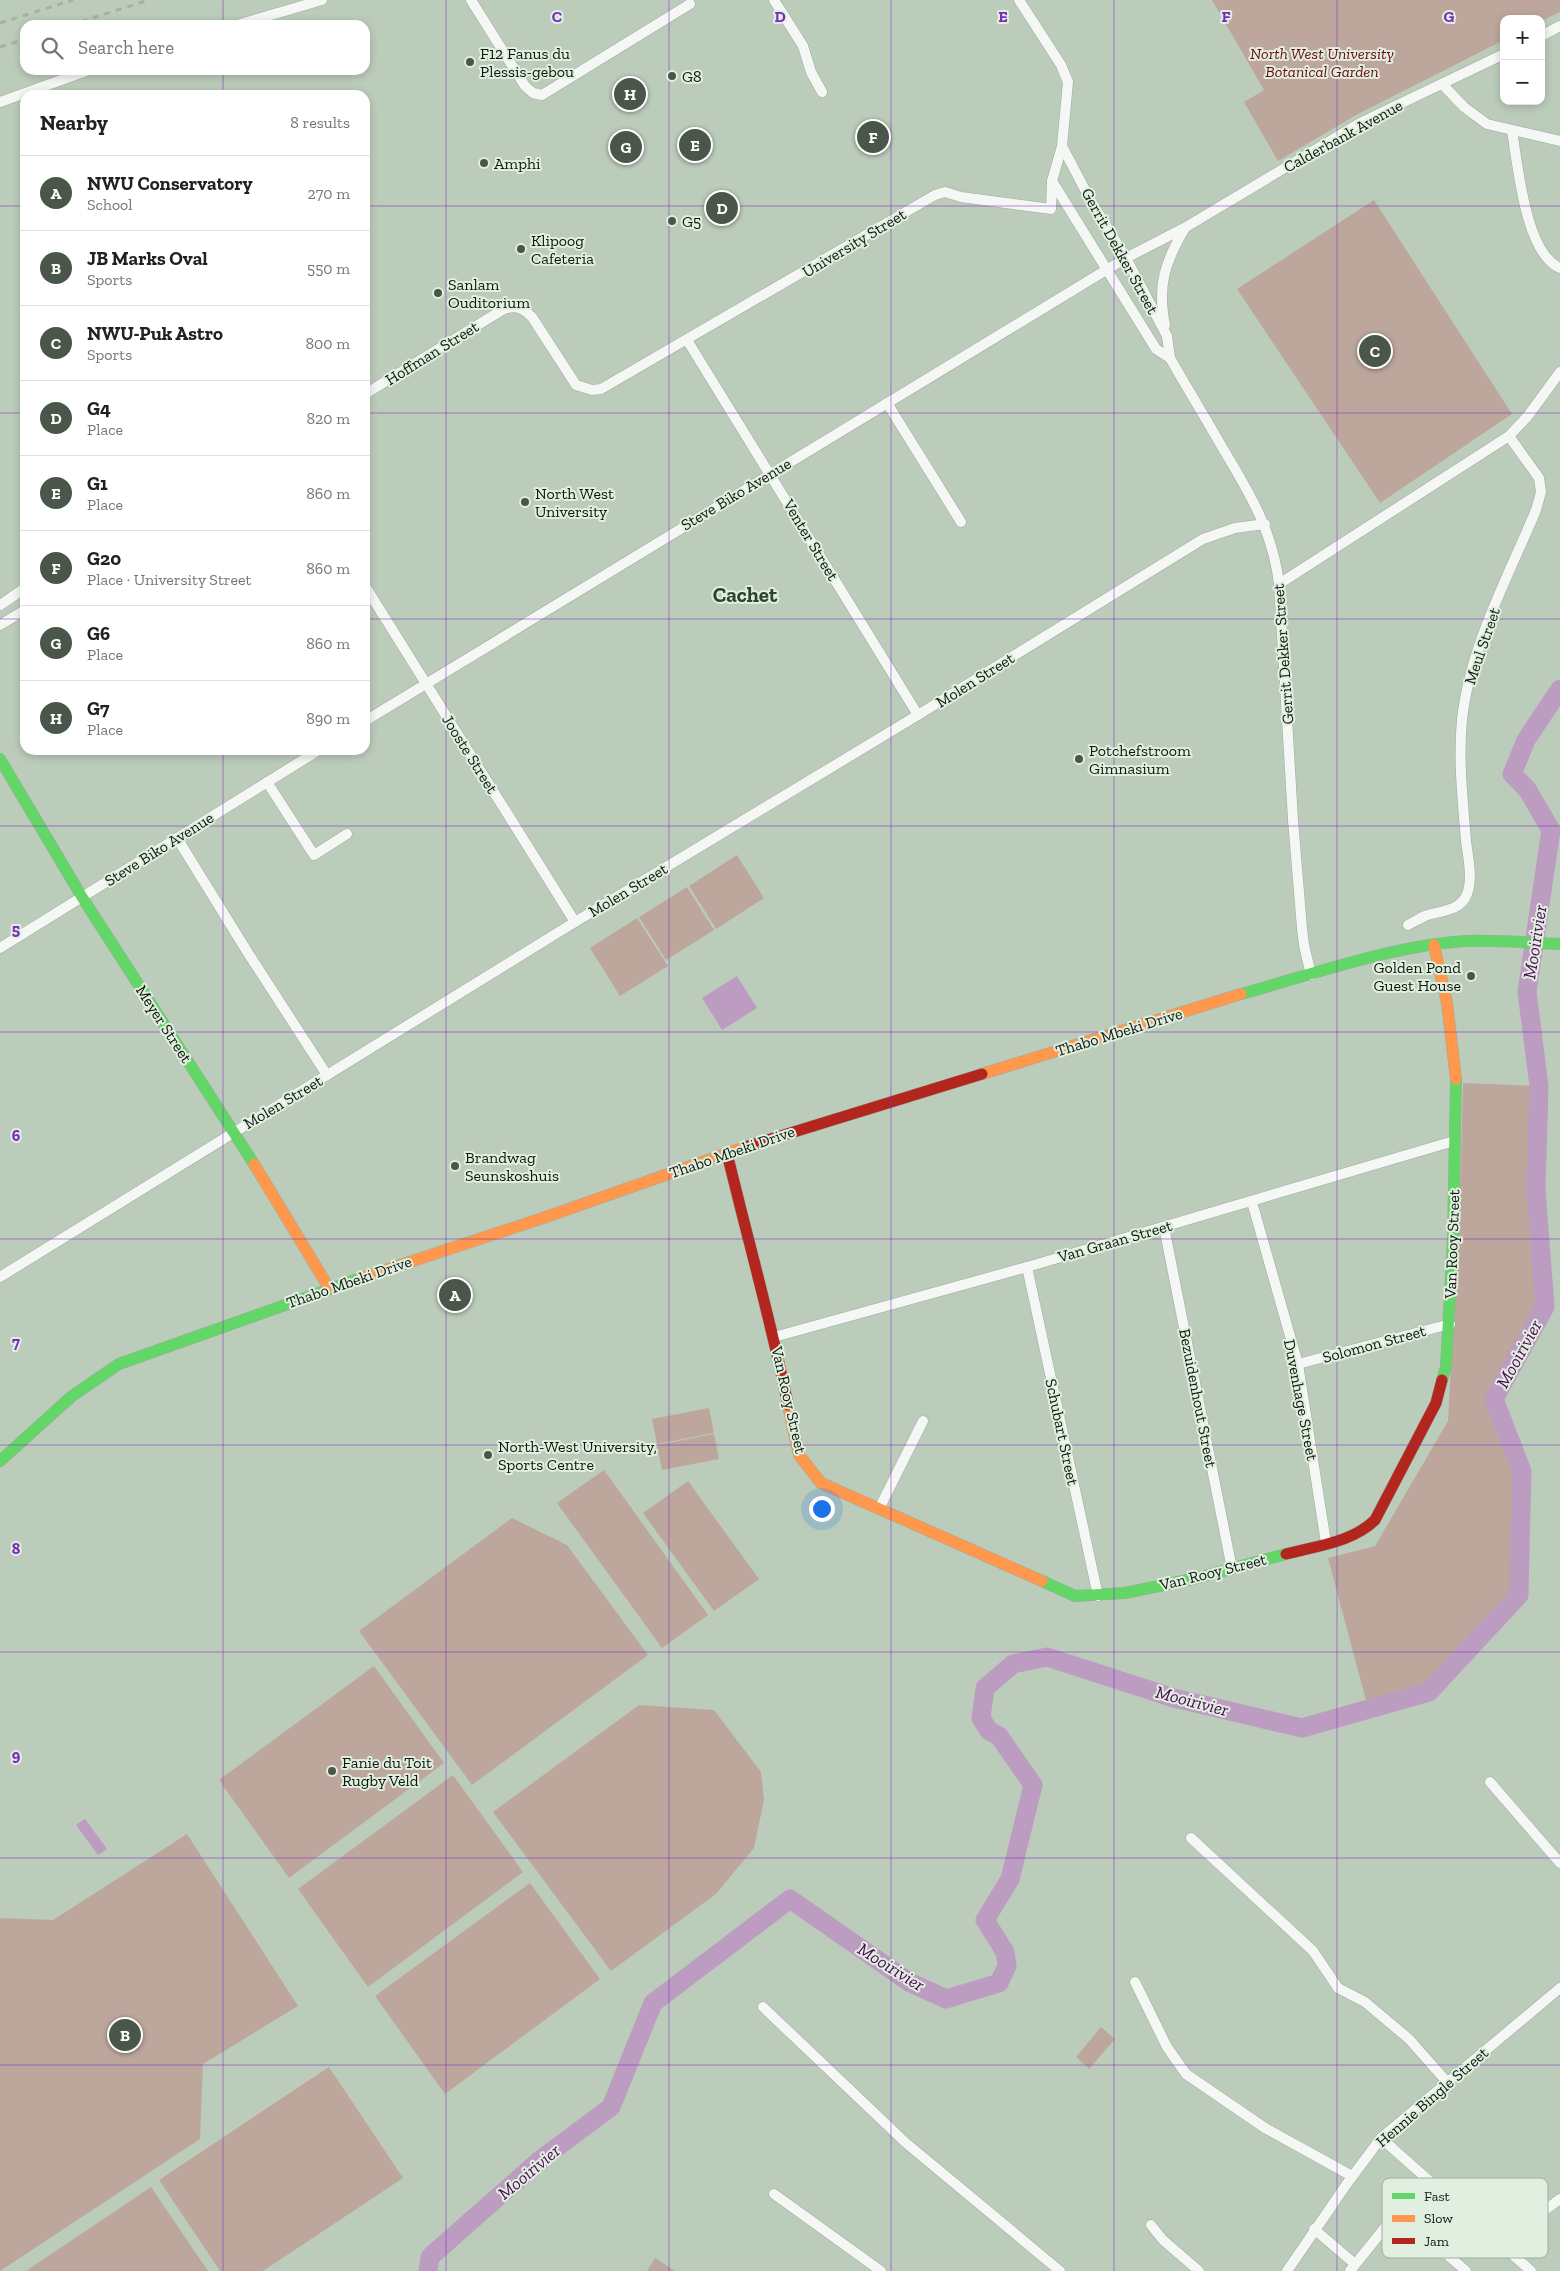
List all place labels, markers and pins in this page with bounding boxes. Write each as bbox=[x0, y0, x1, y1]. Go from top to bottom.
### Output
place label: F12 Fanus du Plessis-gebou bbox=[480, 44, 574, 81]
marker: F12 Fanus du Plessis-gebou bbox=[464, 56, 476, 68]
place label: G8 bbox=[682, 67, 702, 86]
marker: G8 bbox=[666, 70, 678, 82]
pin: H bbox=[614, 75, 646, 113]
pin: F bbox=[857, 118, 889, 156]
pin: E bbox=[679, 126, 711, 164]
pin: G bbox=[610, 128, 642, 166]
place label: Amphi bbox=[494, 154, 541, 173]
marker: Amphi bbox=[478, 157, 490, 169]
pin: D bbox=[706, 189, 738, 227]
place label: G5 bbox=[682, 212, 701, 231]
marker: G5 bbox=[666, 215, 678, 227]
place label: Klipoog Cafeteria bbox=[531, 231, 594, 268]
marker: Klipoog Cafeteria bbox=[515, 243, 527, 255]
place label: Sanlam Ouditorium bbox=[448, 275, 530, 312]
marker: Sanlam Ouditorium bbox=[432, 287, 444, 299]
pin: C bbox=[1359, 332, 1391, 370]
place label: North West University bbox=[535, 484, 614, 521]
marker: North West University bbox=[519, 496, 531, 508]
place label: Potchefstroom Gimnasium bbox=[1089, 741, 1191, 778]
marker: Potchefstroom Gimnasium bbox=[1073, 753, 1085, 765]
place label: Golden Pond Guest House bbox=[1373, 958, 1461, 995]
marker: Golden Pond Guest House bbox=[1465, 970, 1477, 982]
place label: Brandwag Seunskoshuis bbox=[465, 1148, 559, 1185]
marker: Brandwag Seunskoshuis bbox=[449, 1160, 461, 1172]
pin: A bbox=[439, 1276, 471, 1314]
place label: North-West University, Sports Centre bbox=[498, 1437, 657, 1474]
marker: North-West University, Sports Centre bbox=[482, 1449, 494, 1461]
place label: Fanie du Toit Rugby Veld bbox=[342, 1753, 432, 1790]
marker: Fanie du Toit Rugby Veld bbox=[326, 1765, 338, 1777]
pin: B bbox=[109, 2016, 141, 2054]

